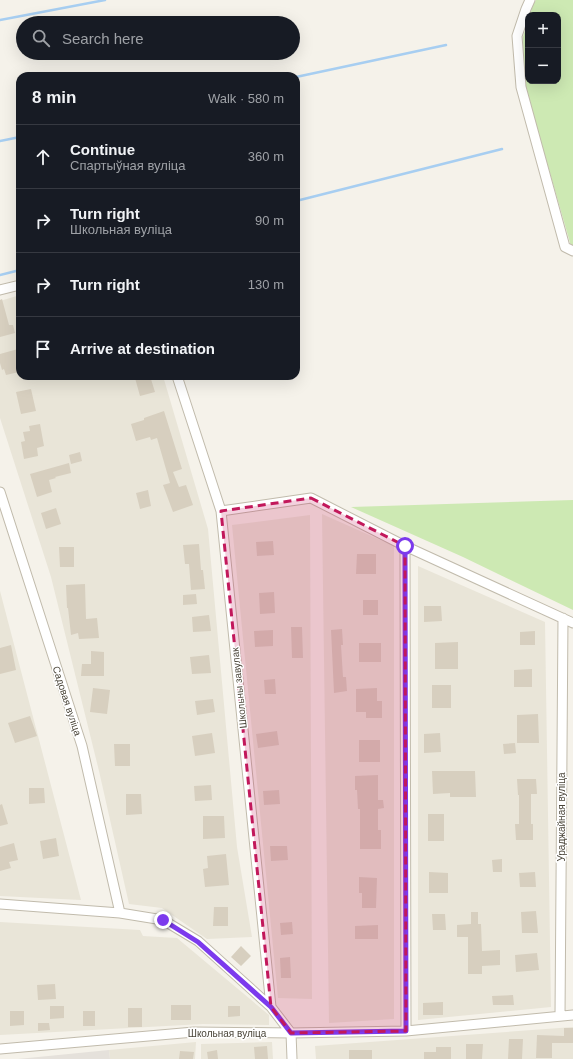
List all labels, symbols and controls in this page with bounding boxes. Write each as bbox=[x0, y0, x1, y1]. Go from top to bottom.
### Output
map controls bbox=[525, 12, 561, 84]
button: + bbox=[525, 12, 561, 48]
search box bbox=[16, 16, 300, 60]
icon: search bbox=[30, 27, 52, 49]
text: Search here bbox=[62, 30, 144, 47]
button: − bbox=[525, 48, 561, 84]
text: 8 min bbox=[32, 88, 76, 107]
text: Walk · 580 m bbox=[208, 91, 284, 106]
text: Continue bbox=[70, 141, 135, 158]
icon: ahead bbox=[32, 146, 54, 168]
text: 360 m bbox=[248, 149, 284, 164]
text: Спартыўная вуліца bbox=[70, 158, 185, 173]
text: Turn right bbox=[70, 205, 140, 222]
icon: right bbox=[32, 210, 54, 232]
text: 90 m bbox=[255, 213, 284, 228]
text: Школьная вуліца bbox=[70, 222, 172, 237]
icon: right bbox=[32, 274, 54, 296]
text: Turn right bbox=[70, 276, 140, 293]
text: 130 m bbox=[248, 277, 284, 292]
icon: arrive bbox=[32, 338, 54, 360]
text: Arrive at destination bbox=[70, 340, 215, 357]
route start bbox=[396, 537, 414, 555]
street label: Школьны завулак bbox=[229, 646, 249, 729]
street label: Садовая вуліца bbox=[51, 665, 84, 738]
street label: Ураджайная вуліца bbox=[556, 772, 567, 862]
route end bbox=[154, 911, 172, 929]
street label: Школьная вуліца bbox=[188, 1028, 267, 1039]

